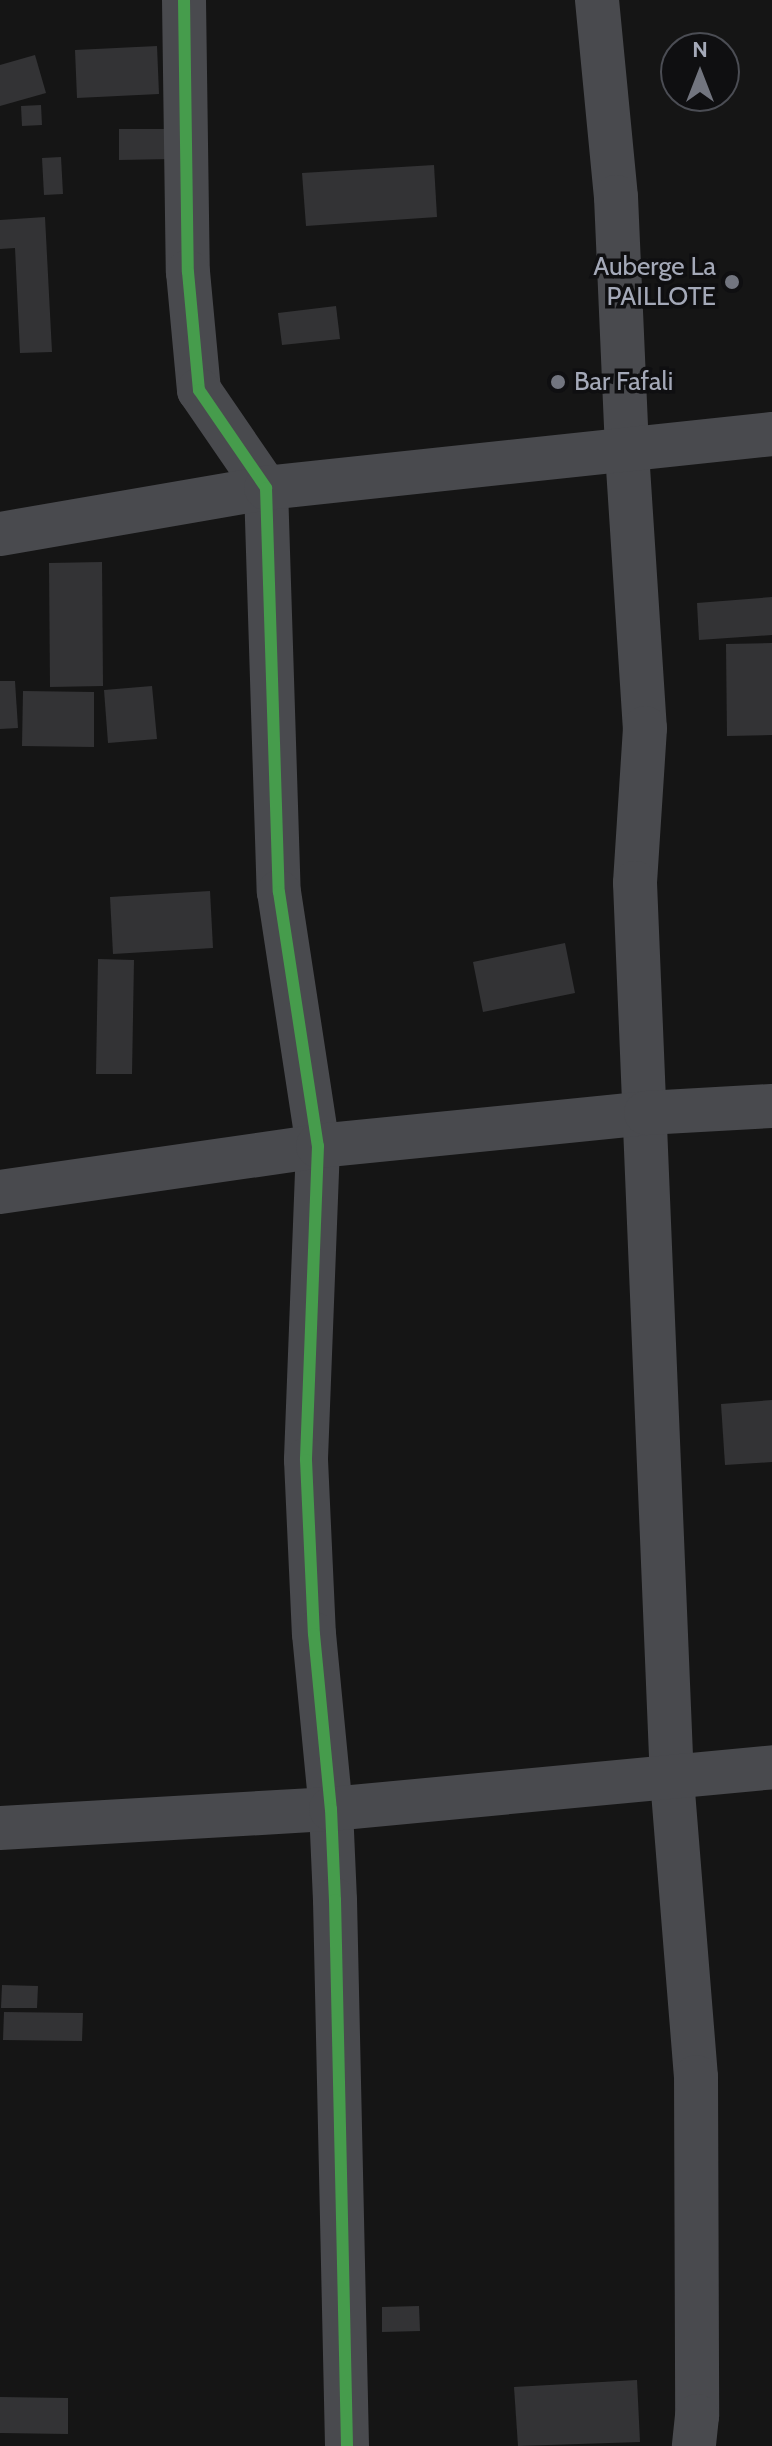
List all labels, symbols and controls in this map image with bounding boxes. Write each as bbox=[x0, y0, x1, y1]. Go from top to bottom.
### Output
north arrow bbox=[660, 32, 740, 112]
text: N bbox=[692, 36, 708, 63]
place label: Auberge La PAILLOTE bbox=[593, 251, 716, 312]
marker: Auberge La PAILLOTE bbox=[723, 273, 741, 291]
place label: Bar Fafali bbox=[574, 366, 673, 398]
marker: Bar Fafali bbox=[549, 373, 567, 391]

